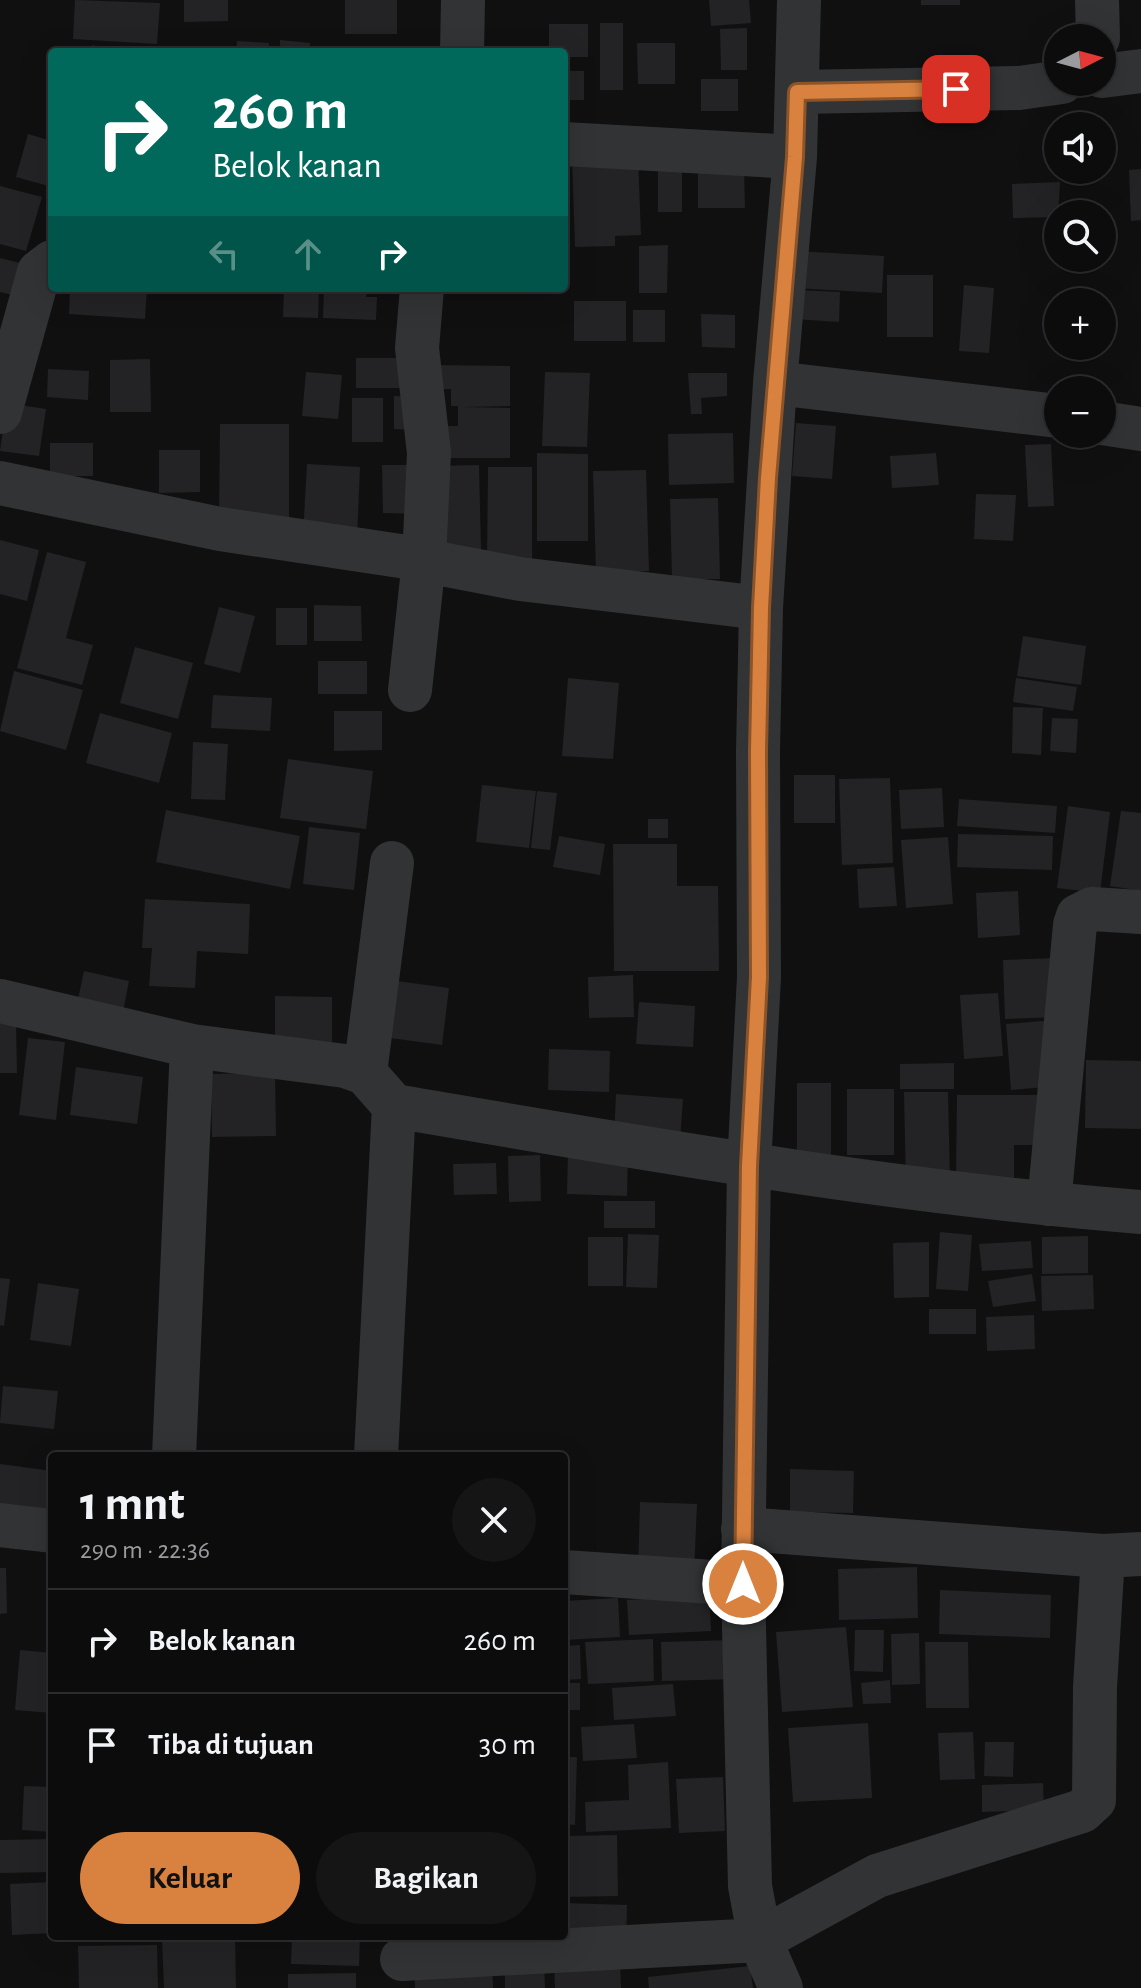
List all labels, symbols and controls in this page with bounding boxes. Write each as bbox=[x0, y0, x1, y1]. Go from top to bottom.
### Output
north arrow bbox=[1044, 24, 1116, 96]
map controls bbox=[1044, 24, 1116, 448]
pin bbox=[922, 55, 990, 123]
icon: arrive bbox=[934, 67, 978, 111]
icon: right bbox=[80, 80, 184, 184]
text: 260 m bbox=[212, 83, 348, 139]
button: sound bbox=[1044, 112, 1116, 184]
text: Belok kanan bbox=[212, 148, 382, 184]
button: search bbox=[1044, 200, 1116, 272]
icon: left bbox=[202, 232, 246, 276]
icon: ahead bbox=[286, 232, 330, 276]
icon: right bbox=[370, 232, 414, 276]
button: + bbox=[1044, 288, 1116, 360]
button: − bbox=[1044, 376, 1116, 448]
button: close bbox=[452, 1478, 536, 1562]
text: 1 mnt bbox=[80, 1481, 185, 1529]
text: 290 m · 22:36 bbox=[80, 1537, 210, 1563]
position arrow bbox=[701, 1542, 785, 1626]
icon: right bbox=[80, 1619, 124, 1663]
text: Belok kanan bbox=[148, 1626, 296, 1656]
text: 260 m bbox=[463, 1626, 536, 1656]
icon: arrive bbox=[80, 1723, 124, 1767]
text: Tiba di tujuan bbox=[148, 1730, 314, 1760]
text: 30 m bbox=[479, 1730, 536, 1760]
button: Keluar bbox=[80, 1832, 300, 1924]
button: Bagikan bbox=[316, 1832, 536, 1924]

